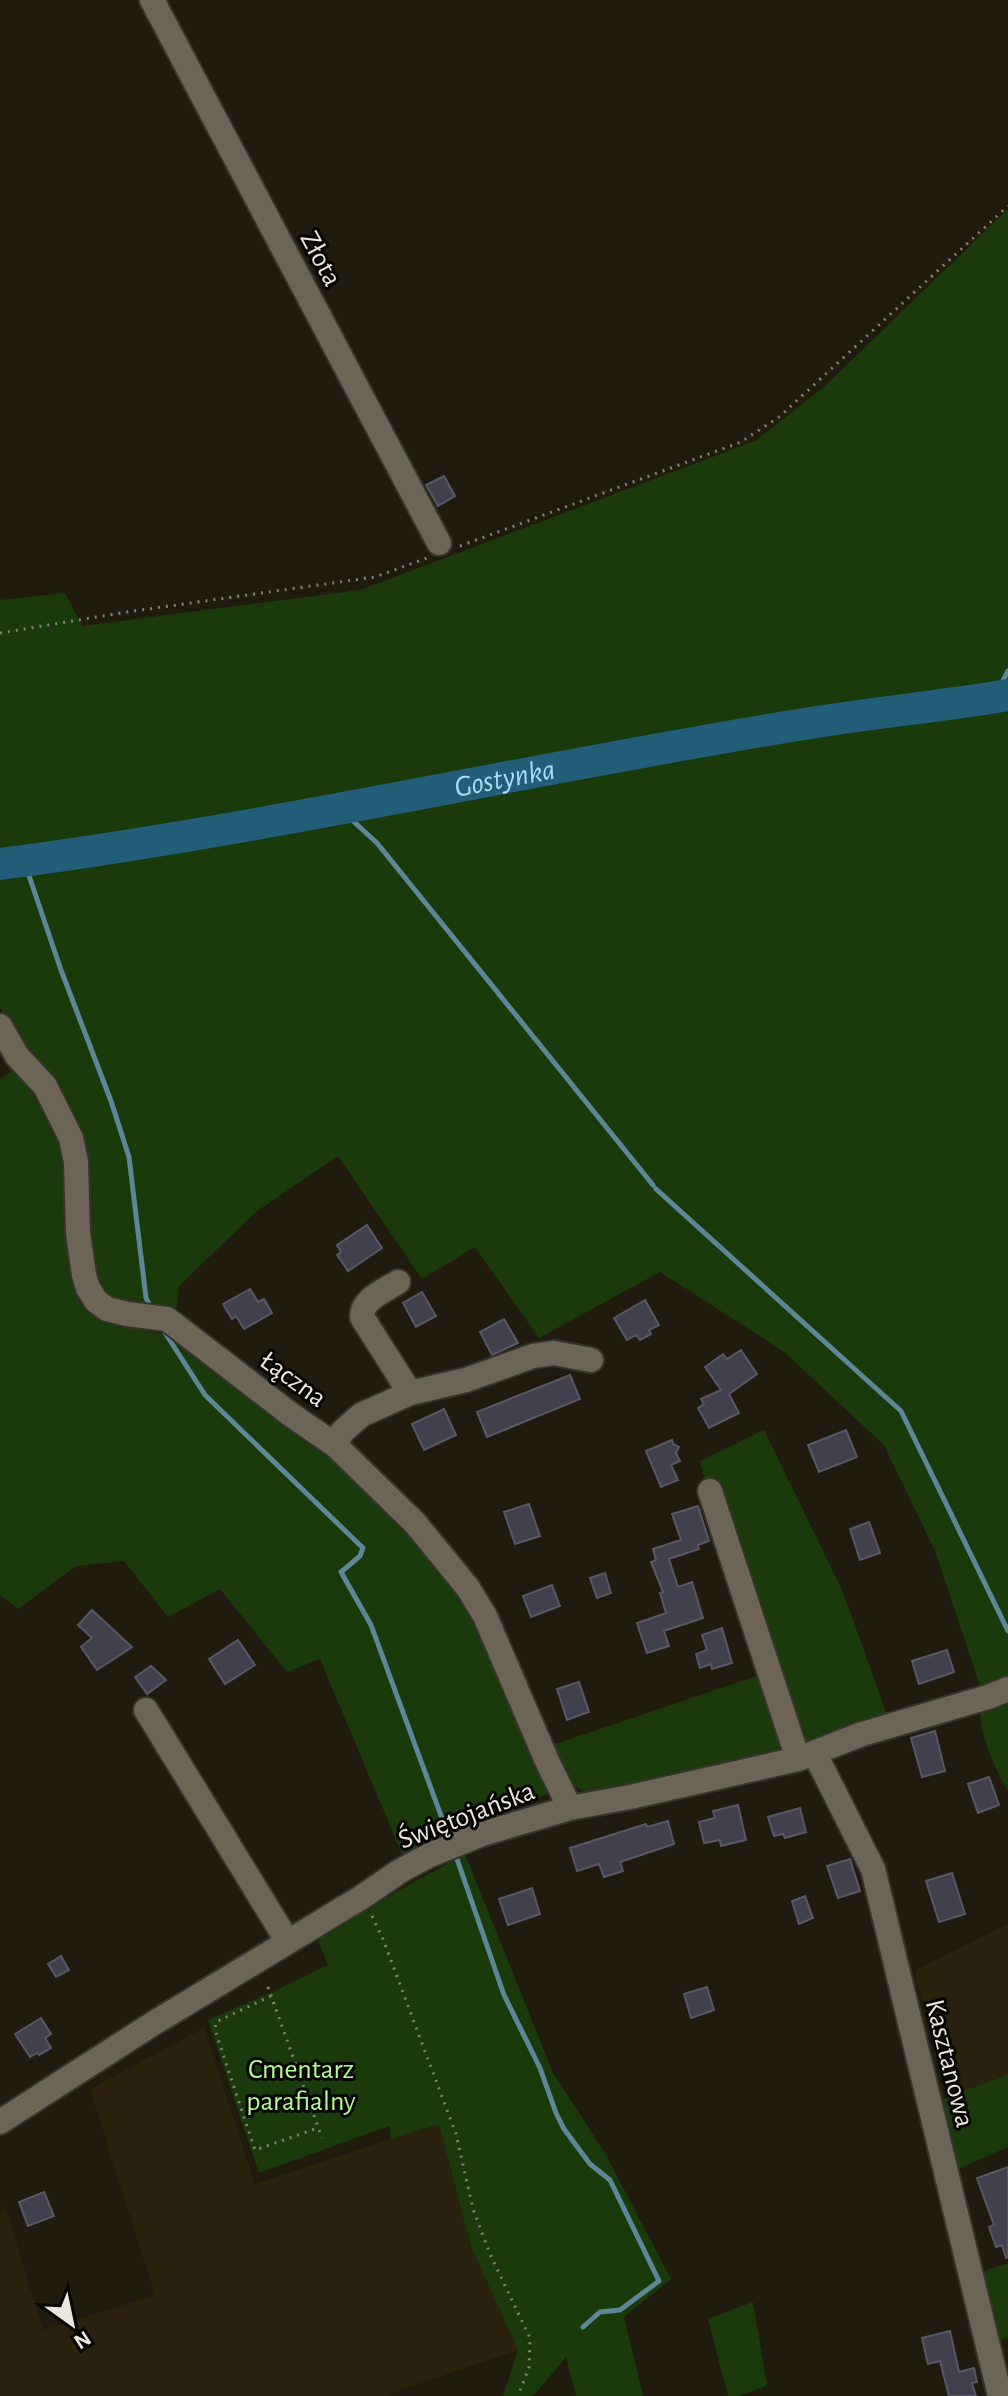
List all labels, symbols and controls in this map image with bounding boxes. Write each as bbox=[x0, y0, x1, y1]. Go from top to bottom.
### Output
street label: Złota bbox=[294, 227, 346, 291]
water label: Gostynka bbox=[452, 754, 558, 803]
street label: Łączna bbox=[254, 1346, 331, 1413]
street label: Świętojańska bbox=[394, 1774, 539, 1855]
street label: Kasztanowa bbox=[920, 1997, 978, 2130]
park label: Cmentarz parafialny bbox=[246, 2056, 356, 2116]
north arrow bbox=[32, 2284, 112, 2364]
text: N bbox=[70, 2327, 95, 2353]

